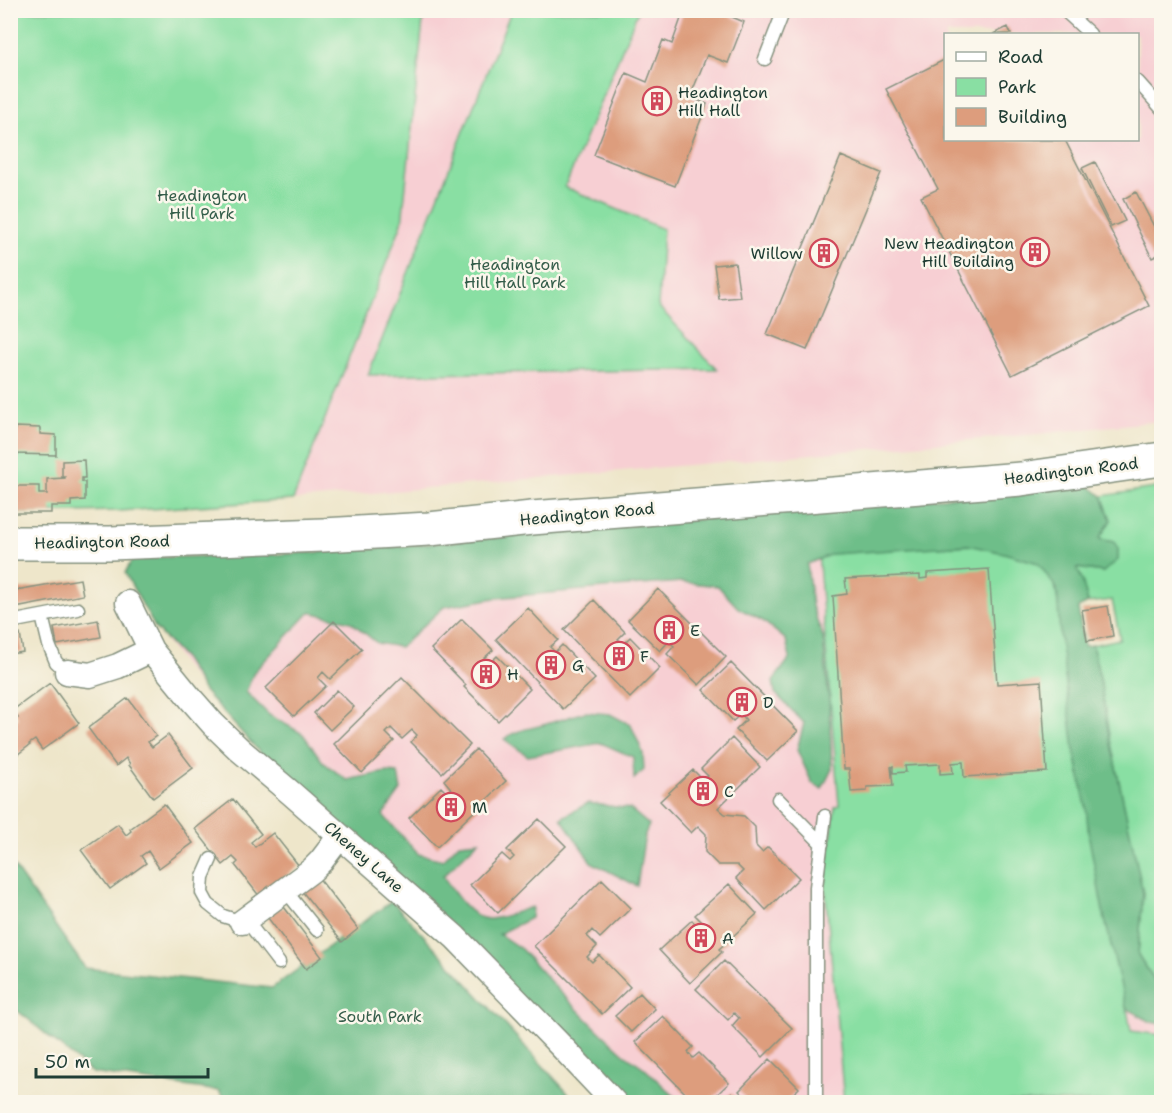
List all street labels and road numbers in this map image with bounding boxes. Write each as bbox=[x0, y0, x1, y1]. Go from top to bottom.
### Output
street label: Headington Road bbox=[1002, 452, 1140, 490]
street label: Headington Road bbox=[519, 498, 655, 530]
street label: Headington Road bbox=[34, 530, 170, 554]
street label: Cheney Lane bbox=[320, 817, 408, 897]

